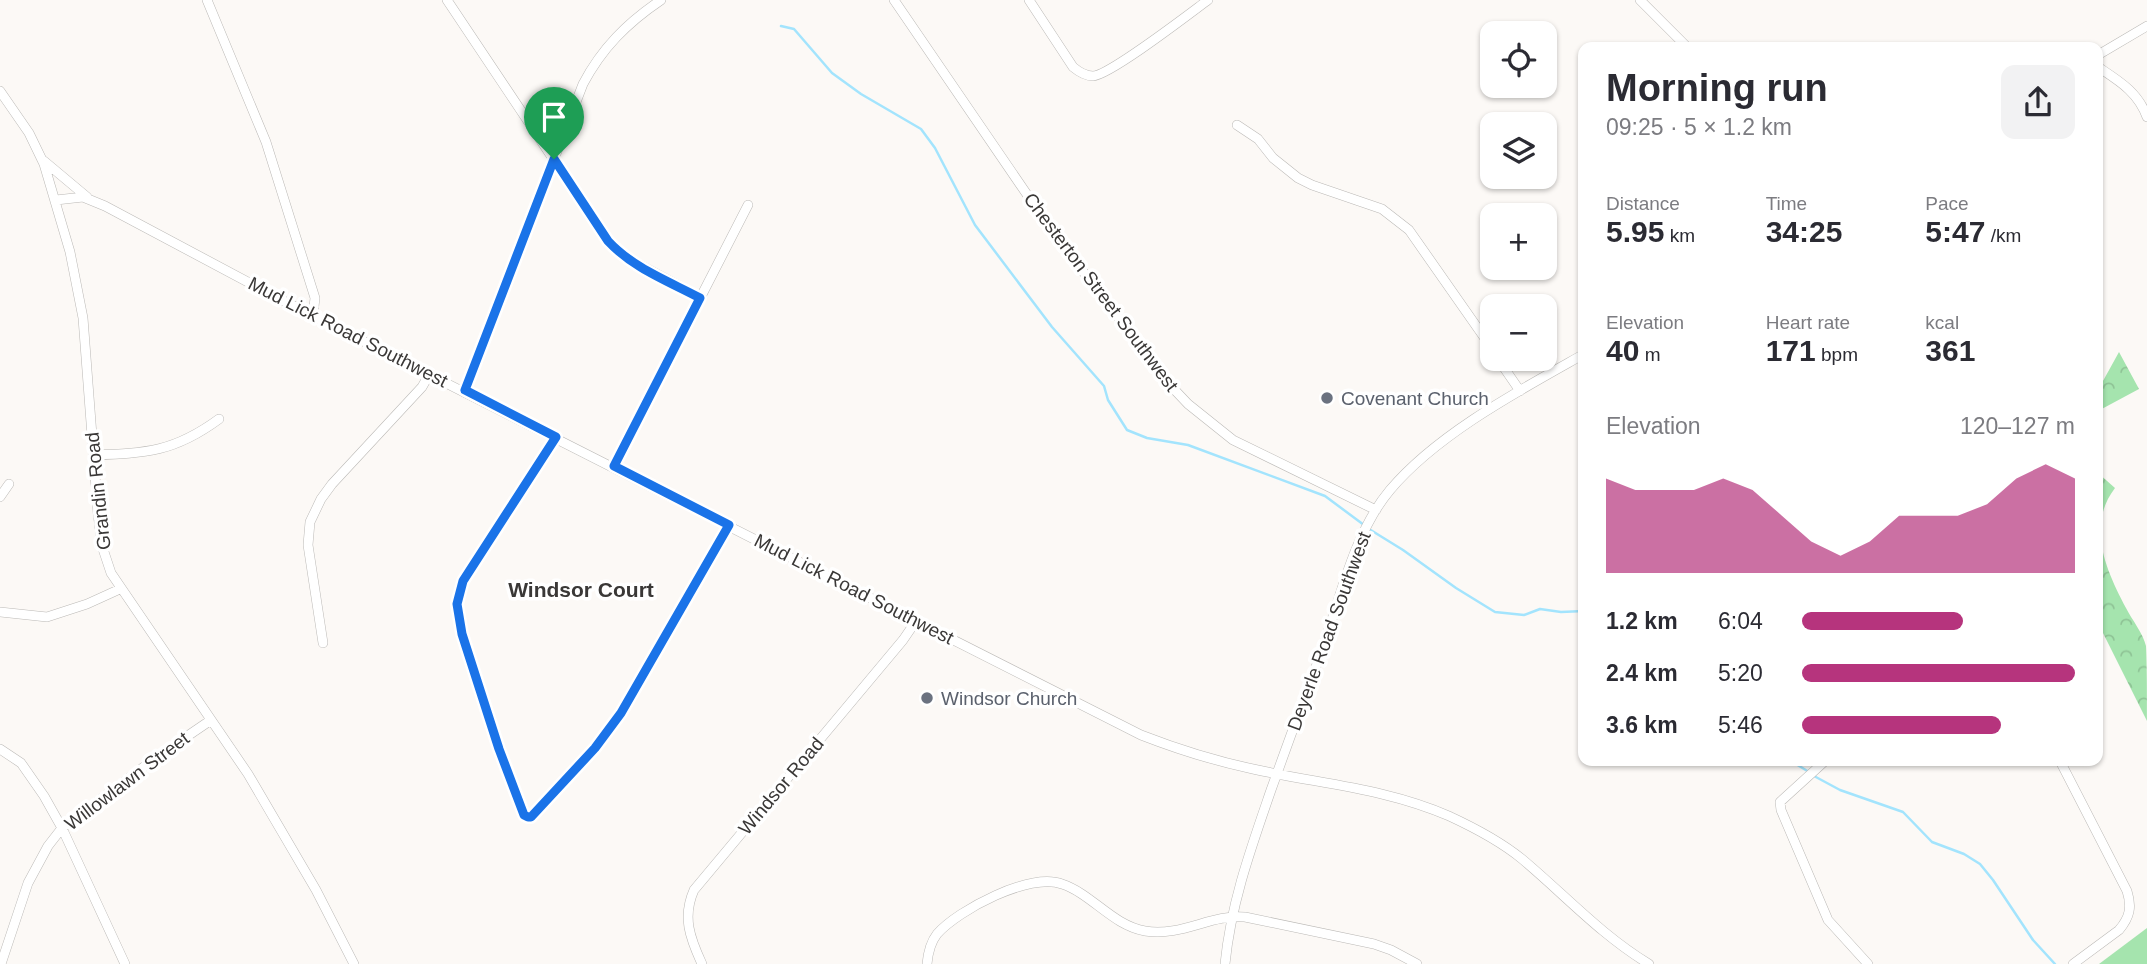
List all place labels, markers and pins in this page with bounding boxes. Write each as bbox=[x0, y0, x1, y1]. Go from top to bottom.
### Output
pin bbox=[524, 87, 584, 159]
place label: Covenant Church bbox=[1341, 388, 1489, 409]
marker: Covenant Church bbox=[1319, 390, 1335, 406]
place label: Windsor Church bbox=[941, 688, 1077, 709]
marker: Windsor Church bbox=[919, 690, 935, 706]

